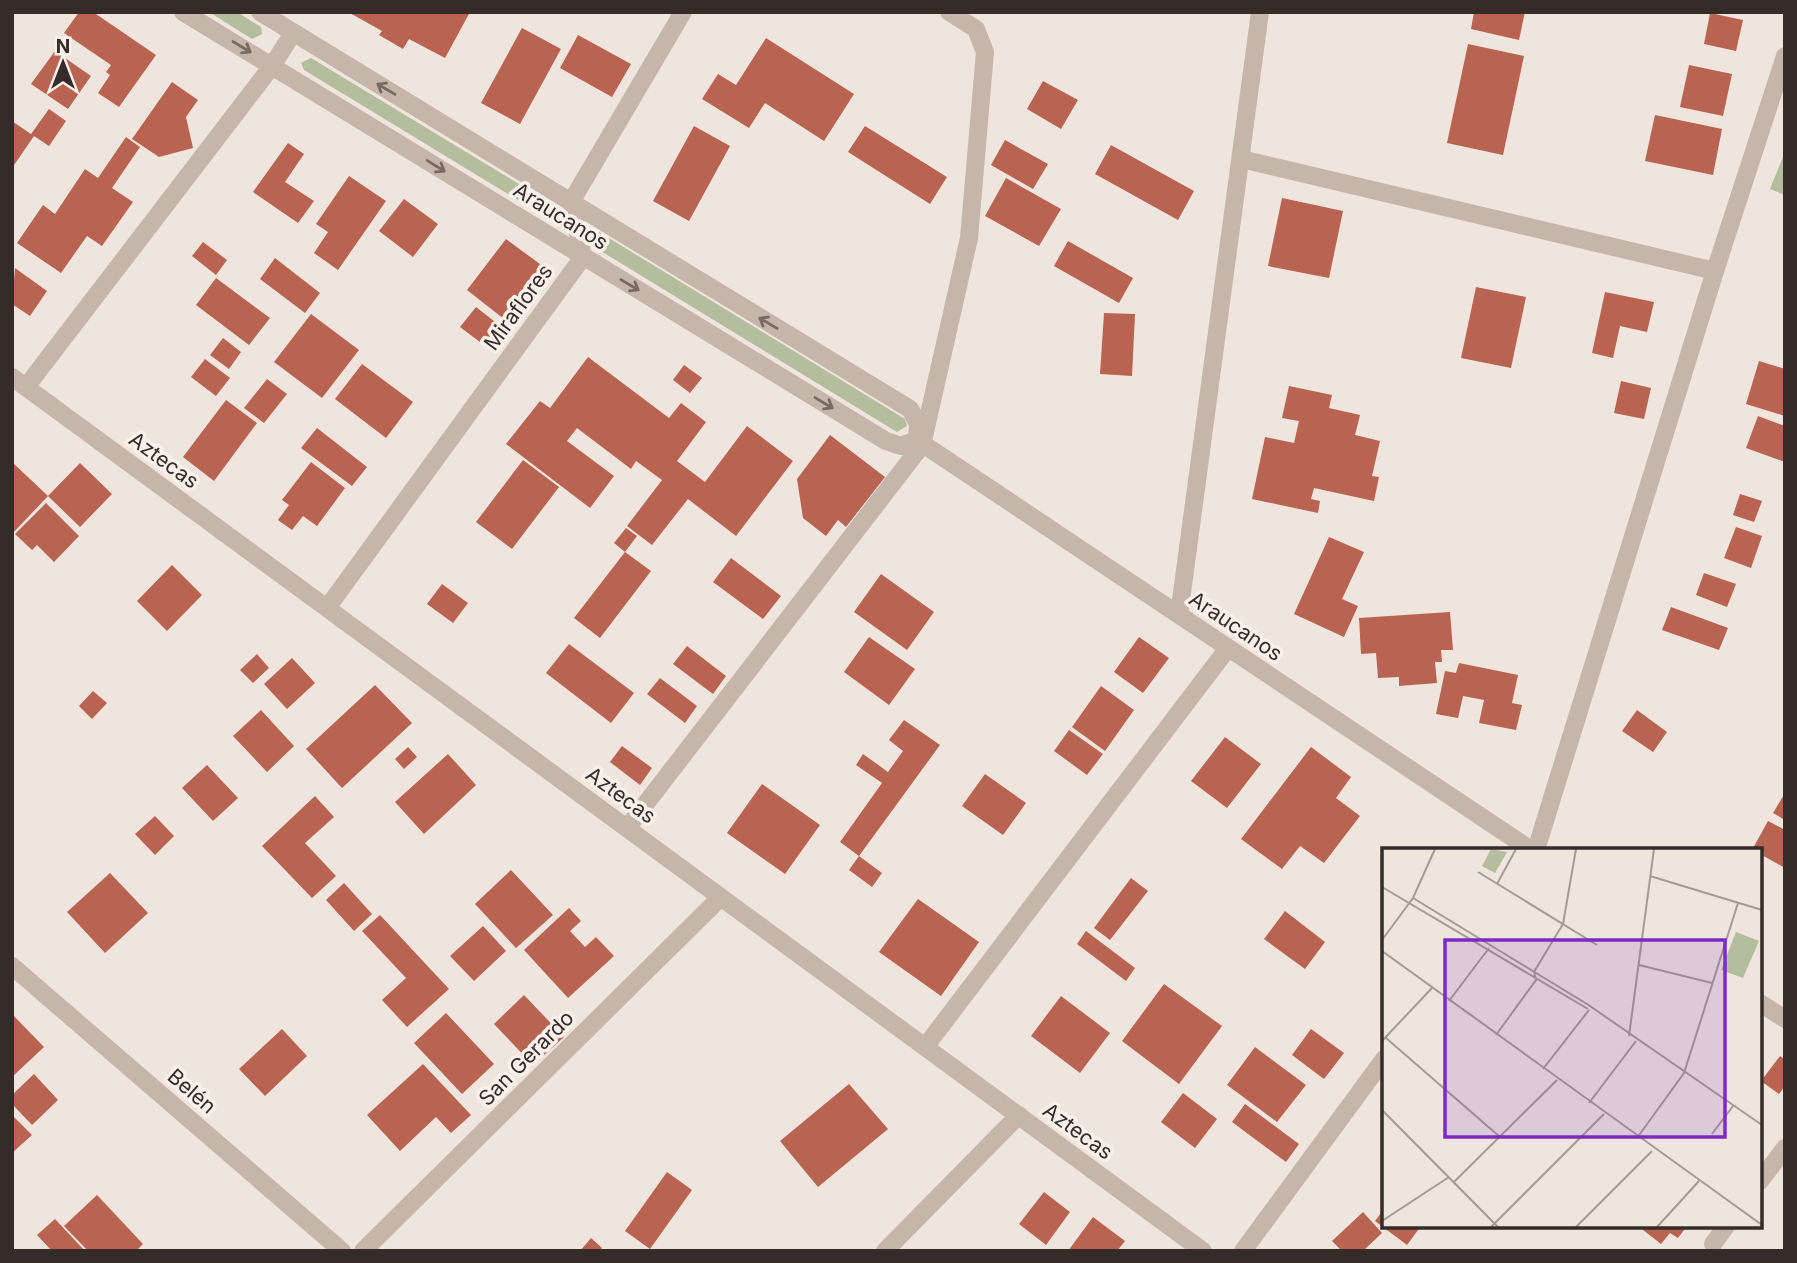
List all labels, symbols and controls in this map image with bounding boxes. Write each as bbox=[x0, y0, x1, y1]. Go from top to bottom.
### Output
north arrow bbox=[28, 28, 98, 98]
text: N bbox=[56, 35, 70, 58]
one-way arrow bbox=[231, 41, 251, 55]
one-way arrow bbox=[376, 82, 396, 96]
one-way arrow bbox=[425, 159, 445, 173]
street label: Araucanos bbox=[509, 177, 613, 255]
street label: Miraflores bbox=[478, 259, 558, 355]
one-way arrow bbox=[619, 278, 639, 292]
one-way arrow bbox=[759, 315, 778, 330]
one-way arrow bbox=[814, 397, 834, 411]
street label: Aztecas bbox=[124, 426, 204, 494]
street label: Araucanos bbox=[1185, 586, 1287, 666]
street label: Aztecas bbox=[581, 761, 661, 829]
inset map bbox=[1382, 848, 1762, 1228]
street label: San Gerardo bbox=[473, 1005, 579, 1111]
street label: Belén bbox=[163, 1063, 221, 1119]
street label: Aztecas bbox=[1038, 1097, 1118, 1165]

